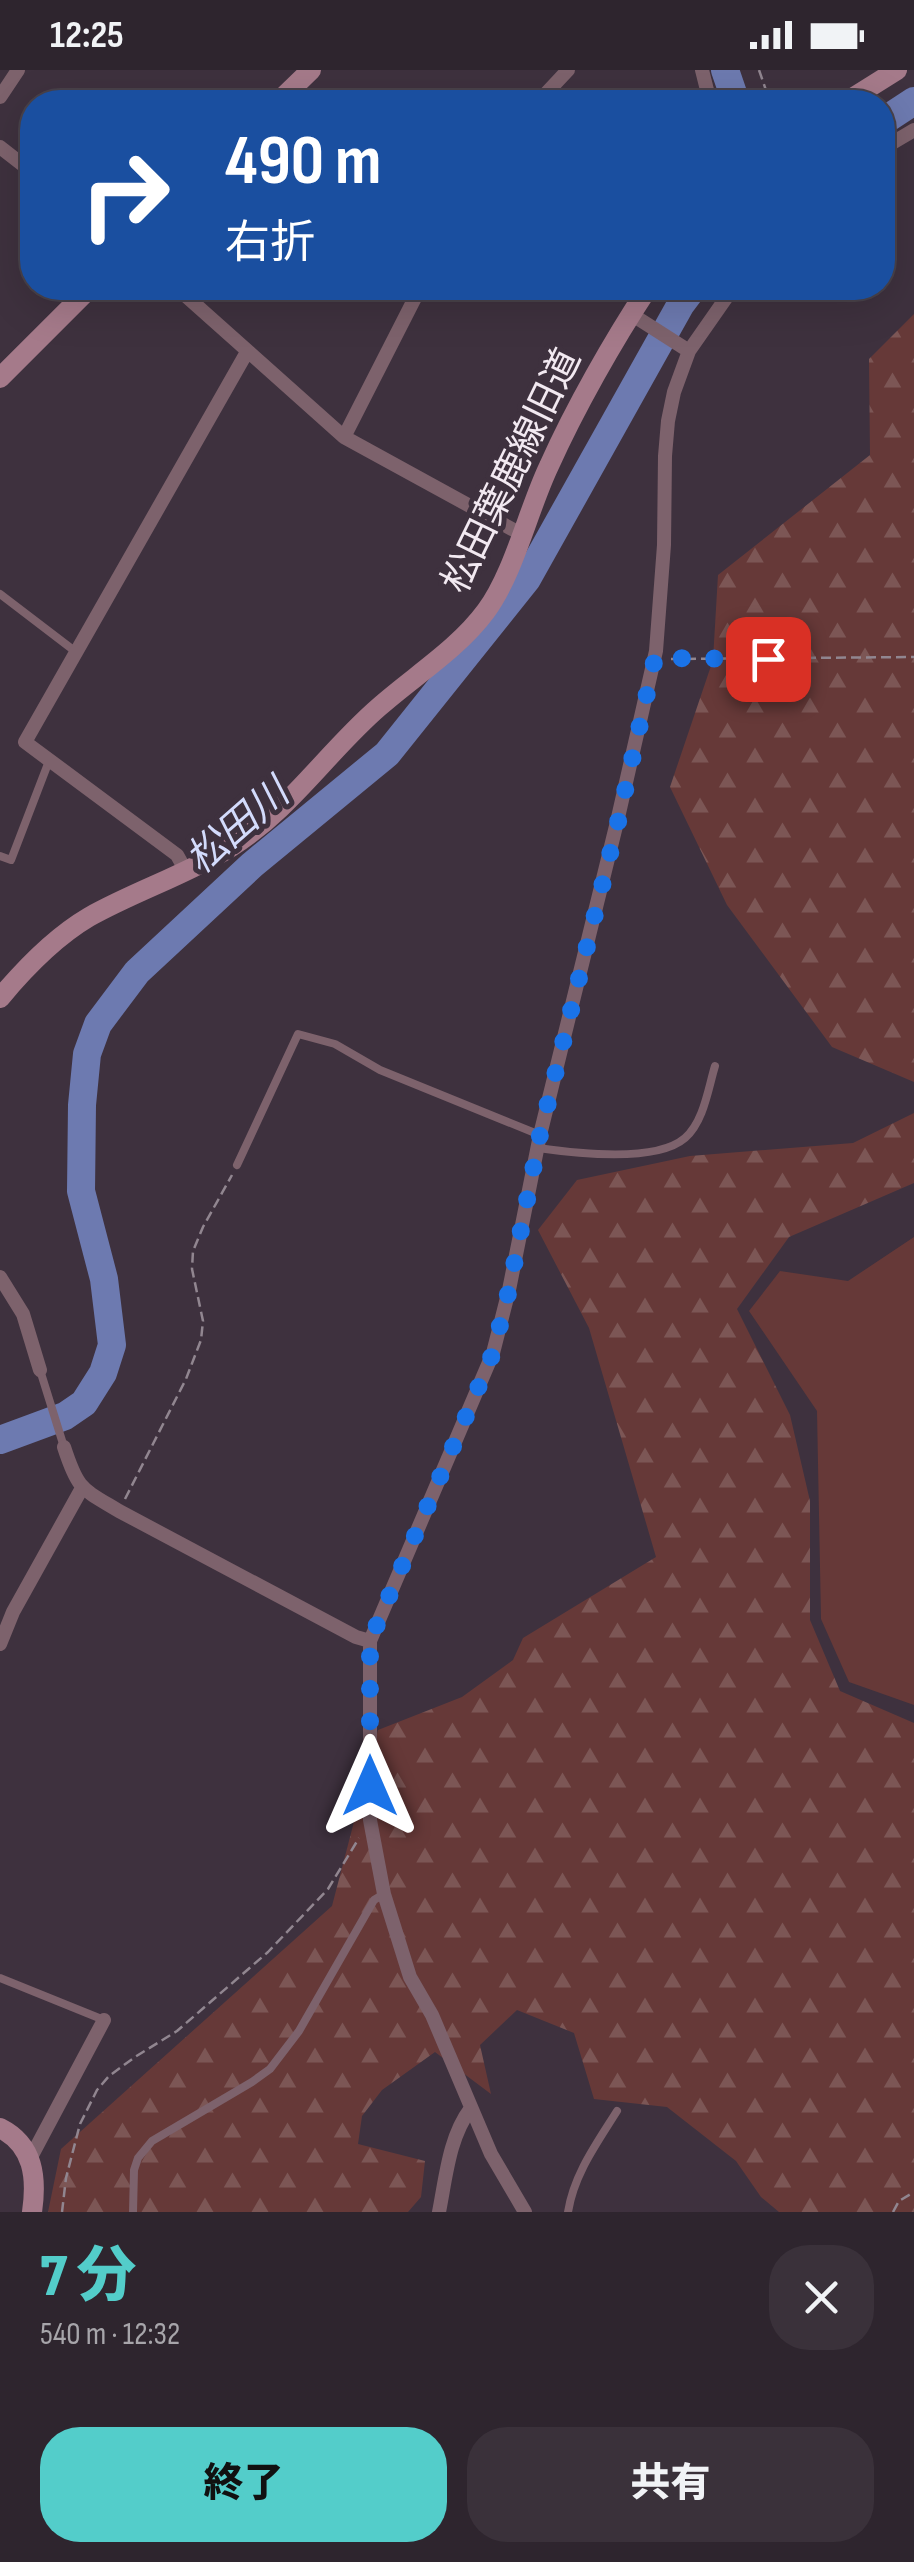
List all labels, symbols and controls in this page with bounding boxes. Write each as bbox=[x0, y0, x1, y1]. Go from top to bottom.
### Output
text: 12:25 bbox=[50, 13, 124, 58]
text: 490 m bbox=[225, 120, 381, 204]
icon: right bbox=[60, 130, 190, 260]
text: 右折 bbox=[225, 216, 315, 271]
street label: 松田葉鹿線旧道 bbox=[433, 342, 591, 600]
pin bbox=[726, 617, 811, 702]
icon: arrive bbox=[741, 632, 796, 687]
water label: 松田川 bbox=[177, 767, 302, 884]
position arrow bbox=[318, 1734, 422, 1838]
text: 7 分 bbox=[40, 2241, 136, 2313]
button: close bbox=[769, 2245, 874, 2350]
text: 540 m · 12:32 bbox=[40, 2315, 180, 2354]
button: 終了 bbox=[40, 2427, 447, 2542]
button: 共有 bbox=[467, 2427, 874, 2542]

